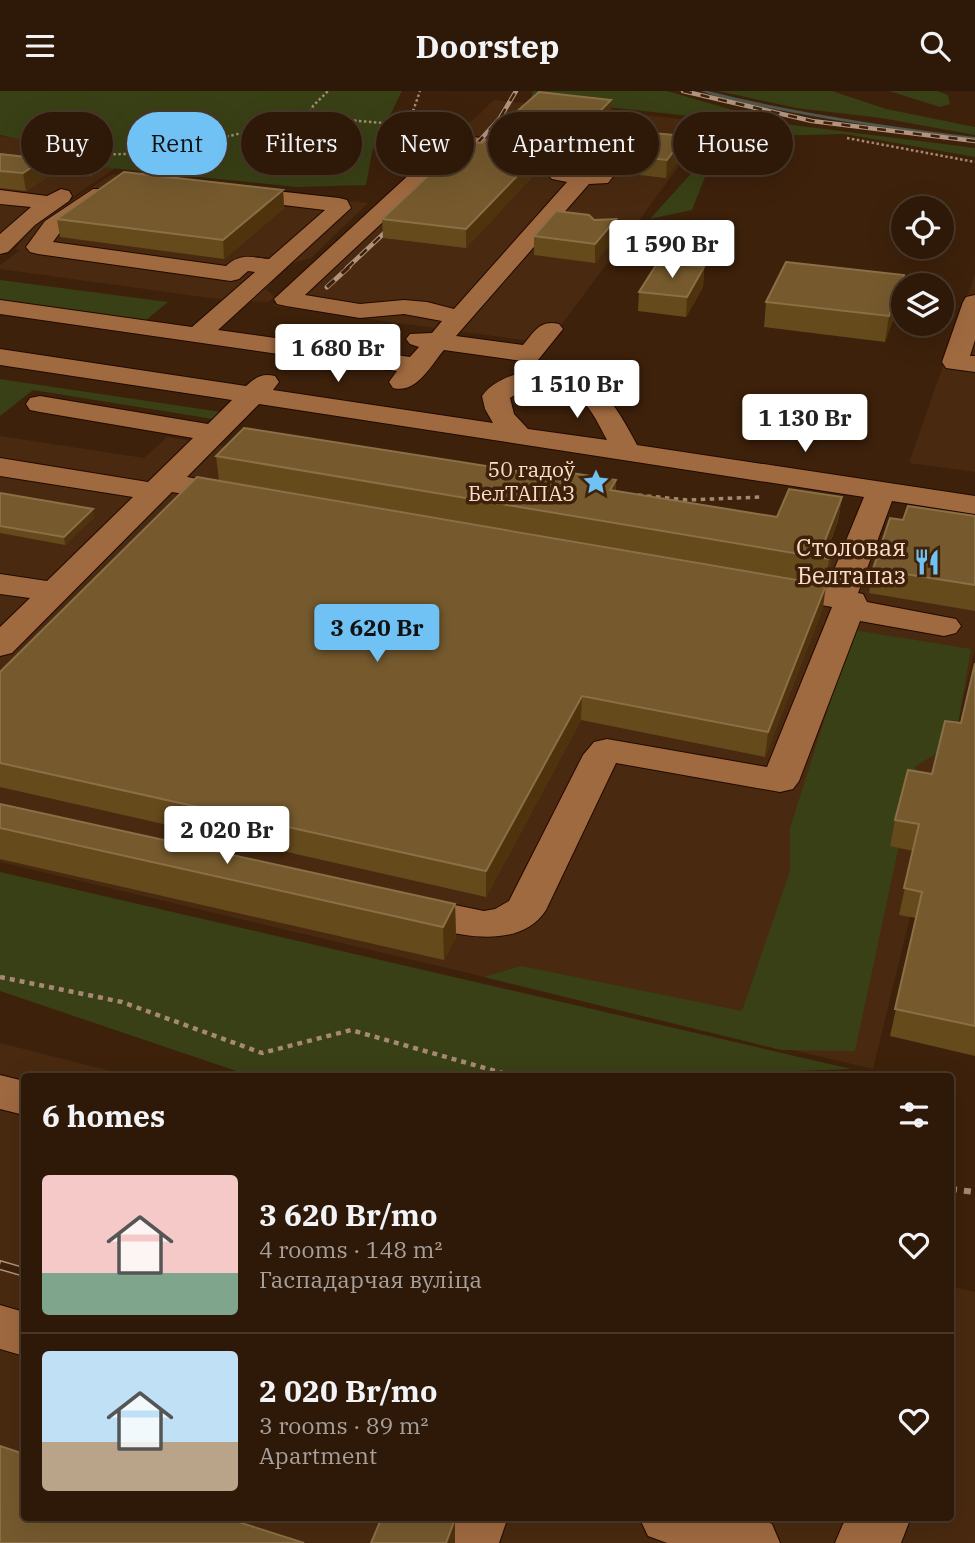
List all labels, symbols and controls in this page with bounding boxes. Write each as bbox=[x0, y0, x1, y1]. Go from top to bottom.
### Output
text: Doorstep bbox=[416, 25, 559, 67]
icon: menu bbox=[21, 27, 59, 65]
icon: search bbox=[916, 27, 954, 65]
chip: Buy bbox=[21, 112, 113, 175]
chip: Rent bbox=[127, 112, 227, 175]
chip: Filters bbox=[241, 112, 362, 175]
chip: New bbox=[376, 112, 474, 175]
chip: Apartment bbox=[488, 112, 659, 175]
chip: House bbox=[673, 112, 793, 175]
map controls bbox=[891, 196, 954, 336]
button: locate bbox=[891, 196, 954, 259]
pin: 1 590 Br bbox=[600, 221, 744, 280]
text: 1 590 Br bbox=[625, 228, 719, 258]
button: layers bbox=[891, 273, 954, 336]
pin: 1 680 Br bbox=[266, 324, 410, 384]
text: 1 680 Br bbox=[291, 332, 385, 362]
pin: 1 510 Br bbox=[505, 361, 649, 420]
text: 1 510 Br bbox=[530, 368, 624, 398]
pin: 1 130 Br bbox=[733, 395, 877, 454]
text: 1 130 Br bbox=[758, 402, 852, 432]
place label: 50 гадоў БелТАПАЗ bbox=[468, 455, 576, 507]
place icon: 50 гадоў БелТАПАЗ bbox=[581, 467, 611, 497]
place label: Столовая Белтапаз bbox=[796, 531, 906, 591]
restaurant icon: Столовая Белтапаз bbox=[912, 547, 942, 577]
pin: 3 620 Br bbox=[305, 605, 449, 664]
text: 3 620 Br bbox=[330, 612, 424, 642]
pin: 2 020 Br bbox=[155, 807, 299, 866]
text: 2 020 Br bbox=[180, 814, 274, 844]
text: 6 homes bbox=[42, 1096, 165, 1135]
icon: filters bbox=[895, 1096, 933, 1134]
text: 3 620 Br/mo bbox=[259, 1195, 437, 1234]
icon: home bbox=[98, 1203, 182, 1287]
icon: heart bbox=[895, 1226, 933, 1264]
text: 4 rooms · 148 m² bbox=[259, 1234, 442, 1264]
text: Гаспадарчая вуліца bbox=[259, 1264, 482, 1294]
text: 2 020 Br/mo bbox=[259, 1371, 437, 1410]
icon: home bbox=[98, 1379, 182, 1463]
icon: heart bbox=[895, 1402, 933, 1440]
text: 3 rooms · 89 m² bbox=[259, 1410, 429, 1440]
text: Apartment bbox=[259, 1440, 377, 1470]

